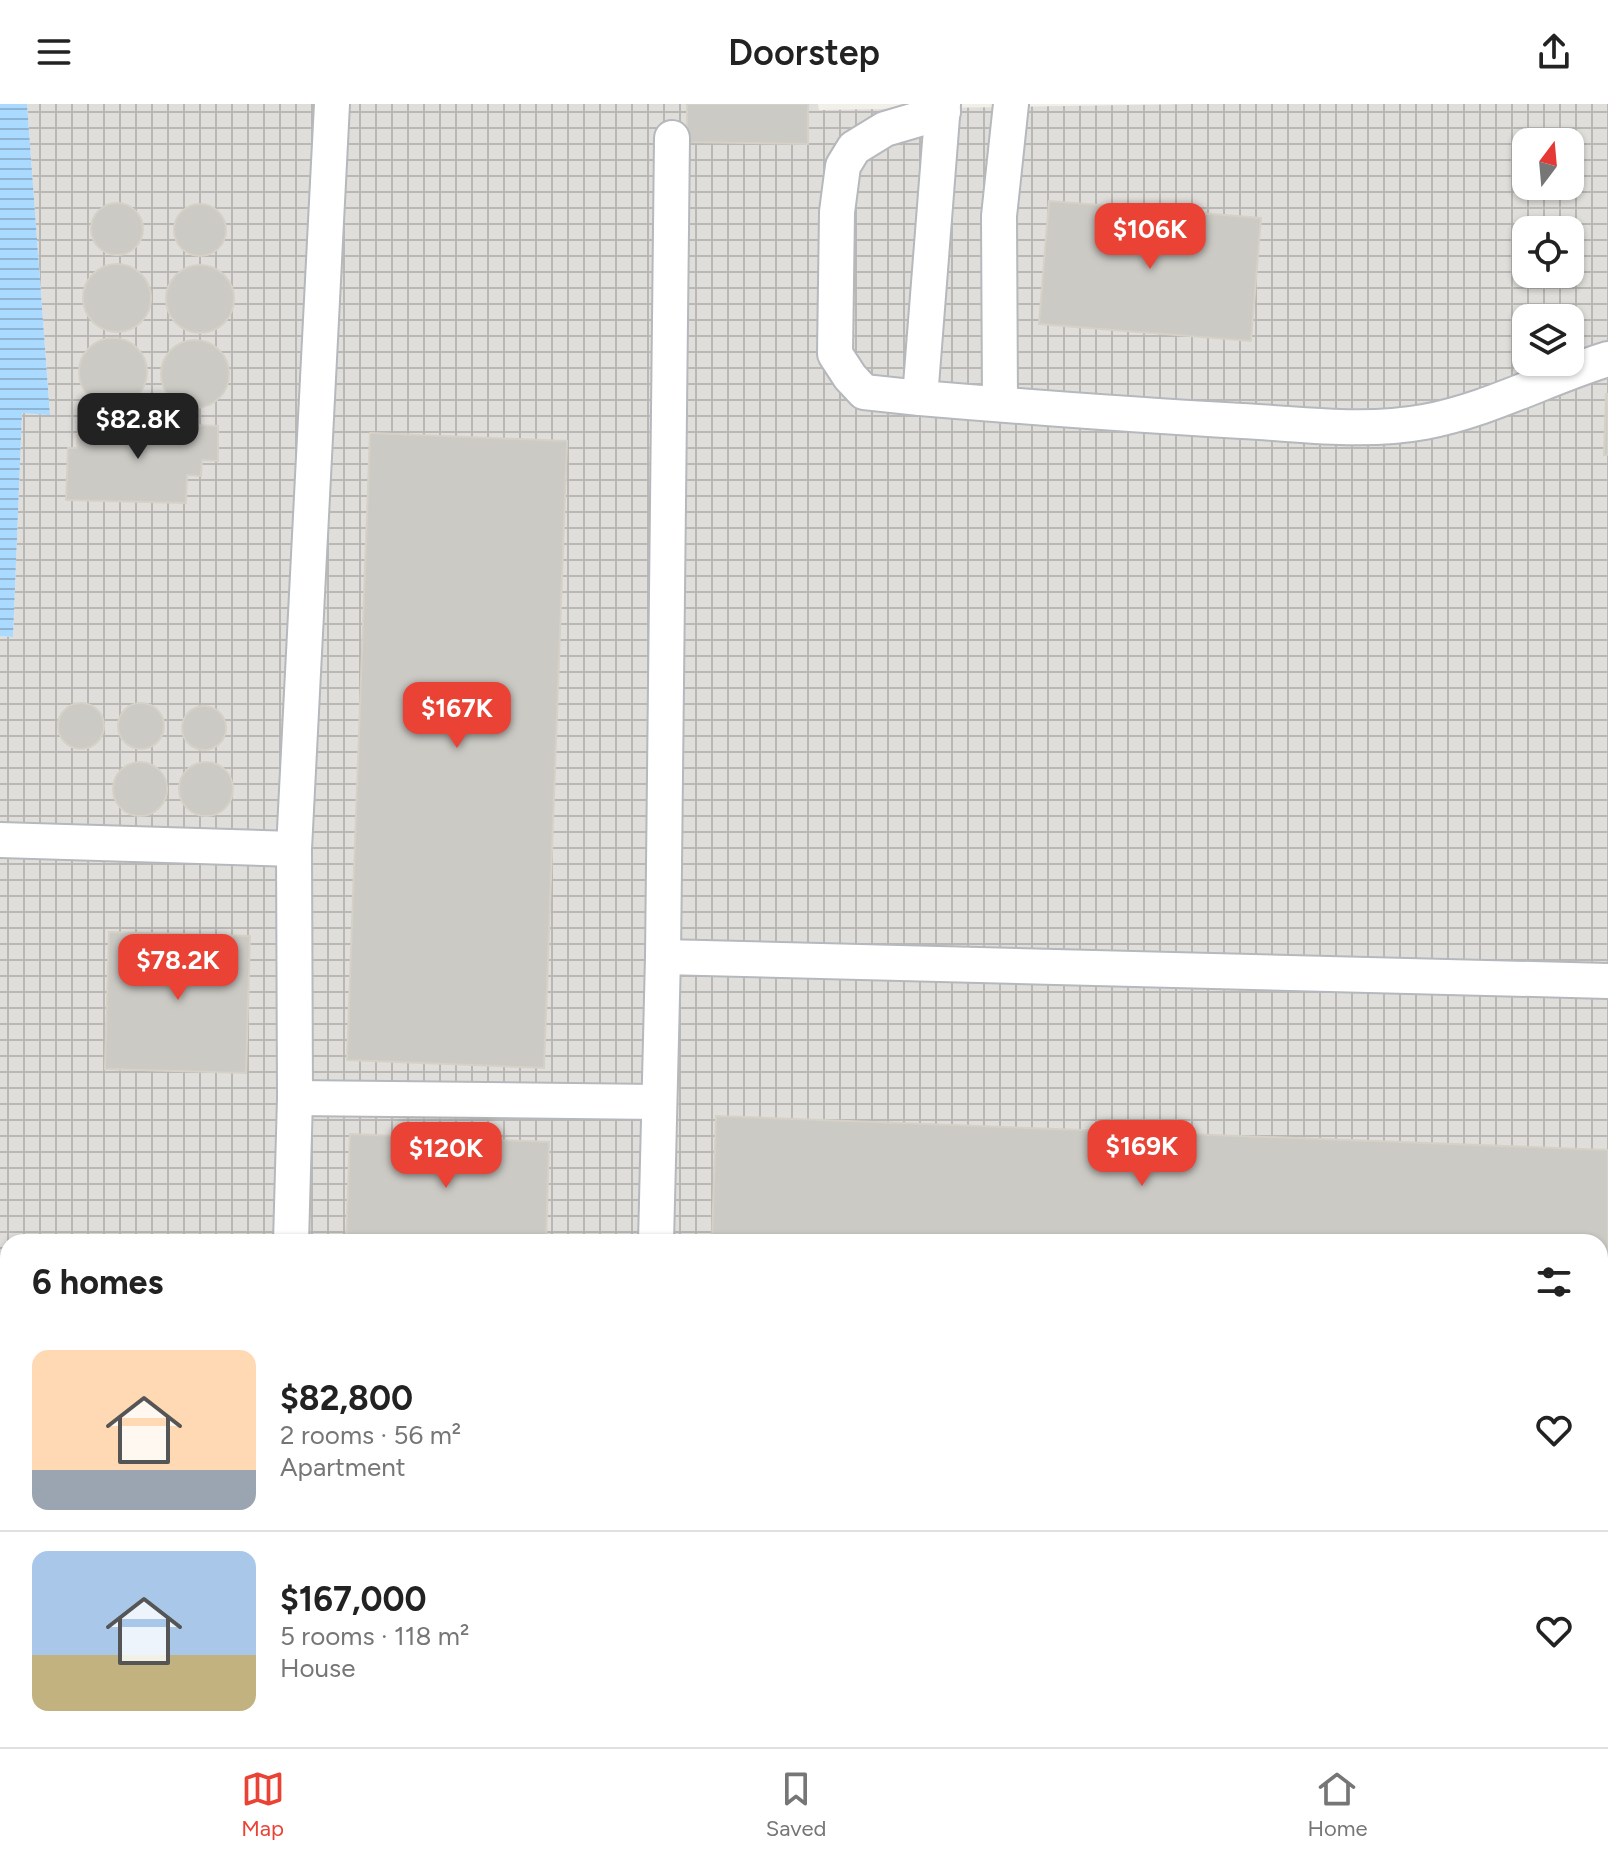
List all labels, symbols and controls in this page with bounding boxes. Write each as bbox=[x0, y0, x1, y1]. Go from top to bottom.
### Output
icon: menu bbox=[32, 30, 76, 74]
icon: share bbox=[1532, 30, 1576, 74]
text: Doorstep bbox=[728, 31, 880, 74]
north arrow bbox=[1512, 128, 1584, 200]
map controls bbox=[1512, 128, 1584, 376]
pin: $106K bbox=[1094, 203, 1206, 271]
text: $106K bbox=[1113, 213, 1187, 245]
button: locate bbox=[1512, 216, 1584, 288]
button: layers bbox=[1512, 304, 1584, 376]
pin: $82.8K bbox=[73, 393, 203, 461]
text: $82.8K bbox=[95, 403, 181, 435]
pin: $167K bbox=[401, 682, 513, 750]
text: $167K bbox=[421, 692, 493, 724]
pin: $78.2K bbox=[113, 934, 243, 1002]
text: $78.2K bbox=[136, 944, 220, 976]
pin: $169K bbox=[1086, 1120, 1198, 1188]
pin: $120K bbox=[390, 1122, 502, 1190]
text: $169K bbox=[1106, 1130, 1178, 1162]
text: $120K bbox=[409, 1132, 483, 1164]
icon: filters bbox=[1532, 1260, 1576, 1304]
text: 6 homes bbox=[32, 1262, 163, 1303]
text: $82,800 bbox=[280, 1378, 413, 1419]
icon: home bbox=[96, 1382, 192, 1478]
icon: heart bbox=[1532, 1408, 1576, 1452]
text: 2 rooms · 56 m² bbox=[280, 1419, 461, 1451]
text: Apartment bbox=[280, 1451, 406, 1483]
text: $167,000 bbox=[280, 1579, 427, 1620]
icon: home bbox=[96, 1583, 192, 1679]
icon: heart bbox=[1532, 1609, 1576, 1653]
text: 5 rooms · 118 m² bbox=[280, 1620, 469, 1652]
text: House bbox=[280, 1652, 355, 1684]
tab: Map bbox=[241, 1767, 285, 1842]
tab: Saved bbox=[766, 1767, 826, 1842]
tab: Home bbox=[1307, 1767, 1367, 1842]

